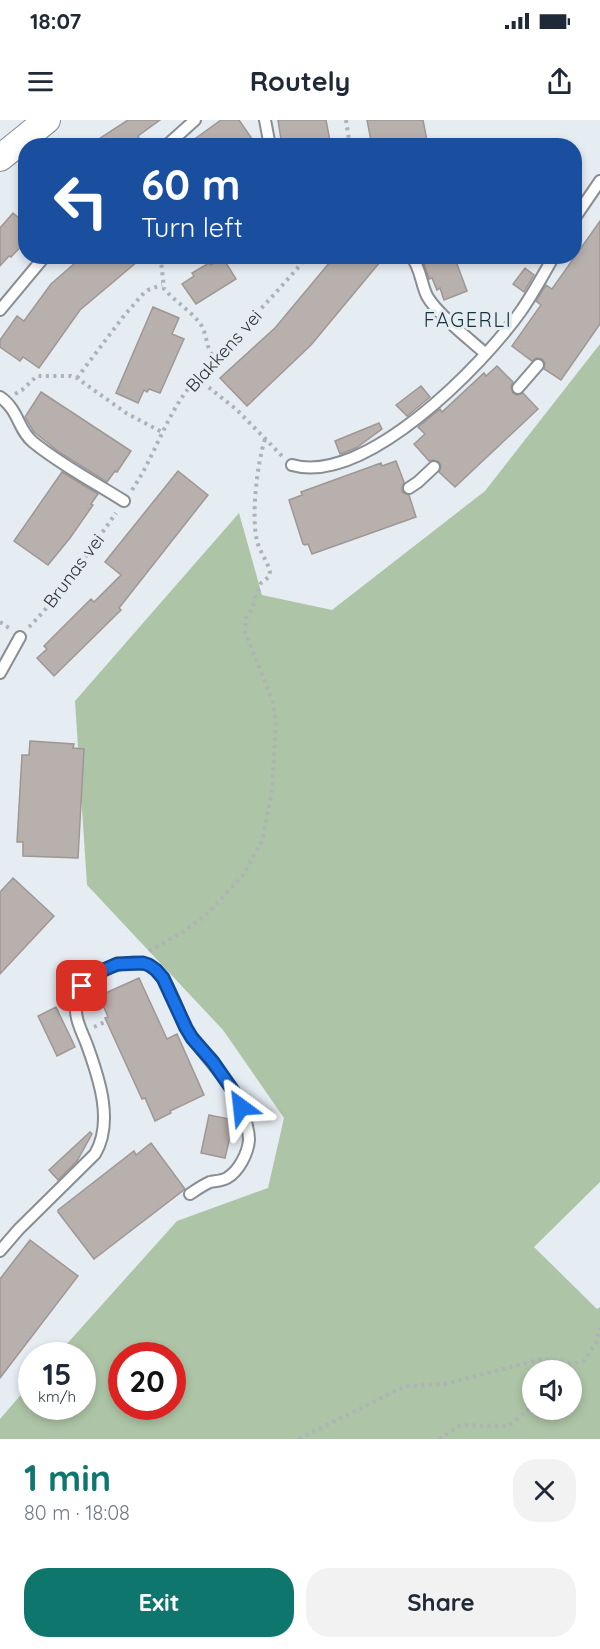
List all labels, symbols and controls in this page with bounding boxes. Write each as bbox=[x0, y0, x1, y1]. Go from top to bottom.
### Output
text: 18:07 bbox=[30, 7, 81, 35]
text: Routely bbox=[250, 64, 350, 98]
icon: menu bbox=[24, 65, 57, 98]
icon: share bbox=[543, 65, 576, 98]
text: 60 m bbox=[141, 158, 241, 211]
icon: left bbox=[42, 162, 120, 240]
text: Turn left bbox=[141, 210, 243, 244]
street label: Blakkens vei bbox=[181, 305, 267, 397]
district label: FAGERLI bbox=[424, 307, 512, 332]
street label: Brunas vei bbox=[38, 529, 109, 612]
pin bbox=[56, 960, 107, 1011]
icon: arrive bbox=[65, 969, 98, 1002]
position arrow bbox=[209, 1075, 273, 1139]
speed limit sign: 20 bbox=[108, 1342, 186, 1420]
text: 15 bbox=[43, 1355, 71, 1393]
map controls bbox=[522, 1360, 582, 1420]
button: sound bbox=[522, 1360, 582, 1420]
text: km/h bbox=[38, 1387, 76, 1406]
text: 1 min bbox=[24, 1455, 111, 1500]
button: close bbox=[513, 1459, 576, 1522]
text: 80 m · 18:08 bbox=[24, 1500, 130, 1525]
button: Exit bbox=[24, 1568, 294, 1637]
button: Share bbox=[306, 1568, 576, 1637]

